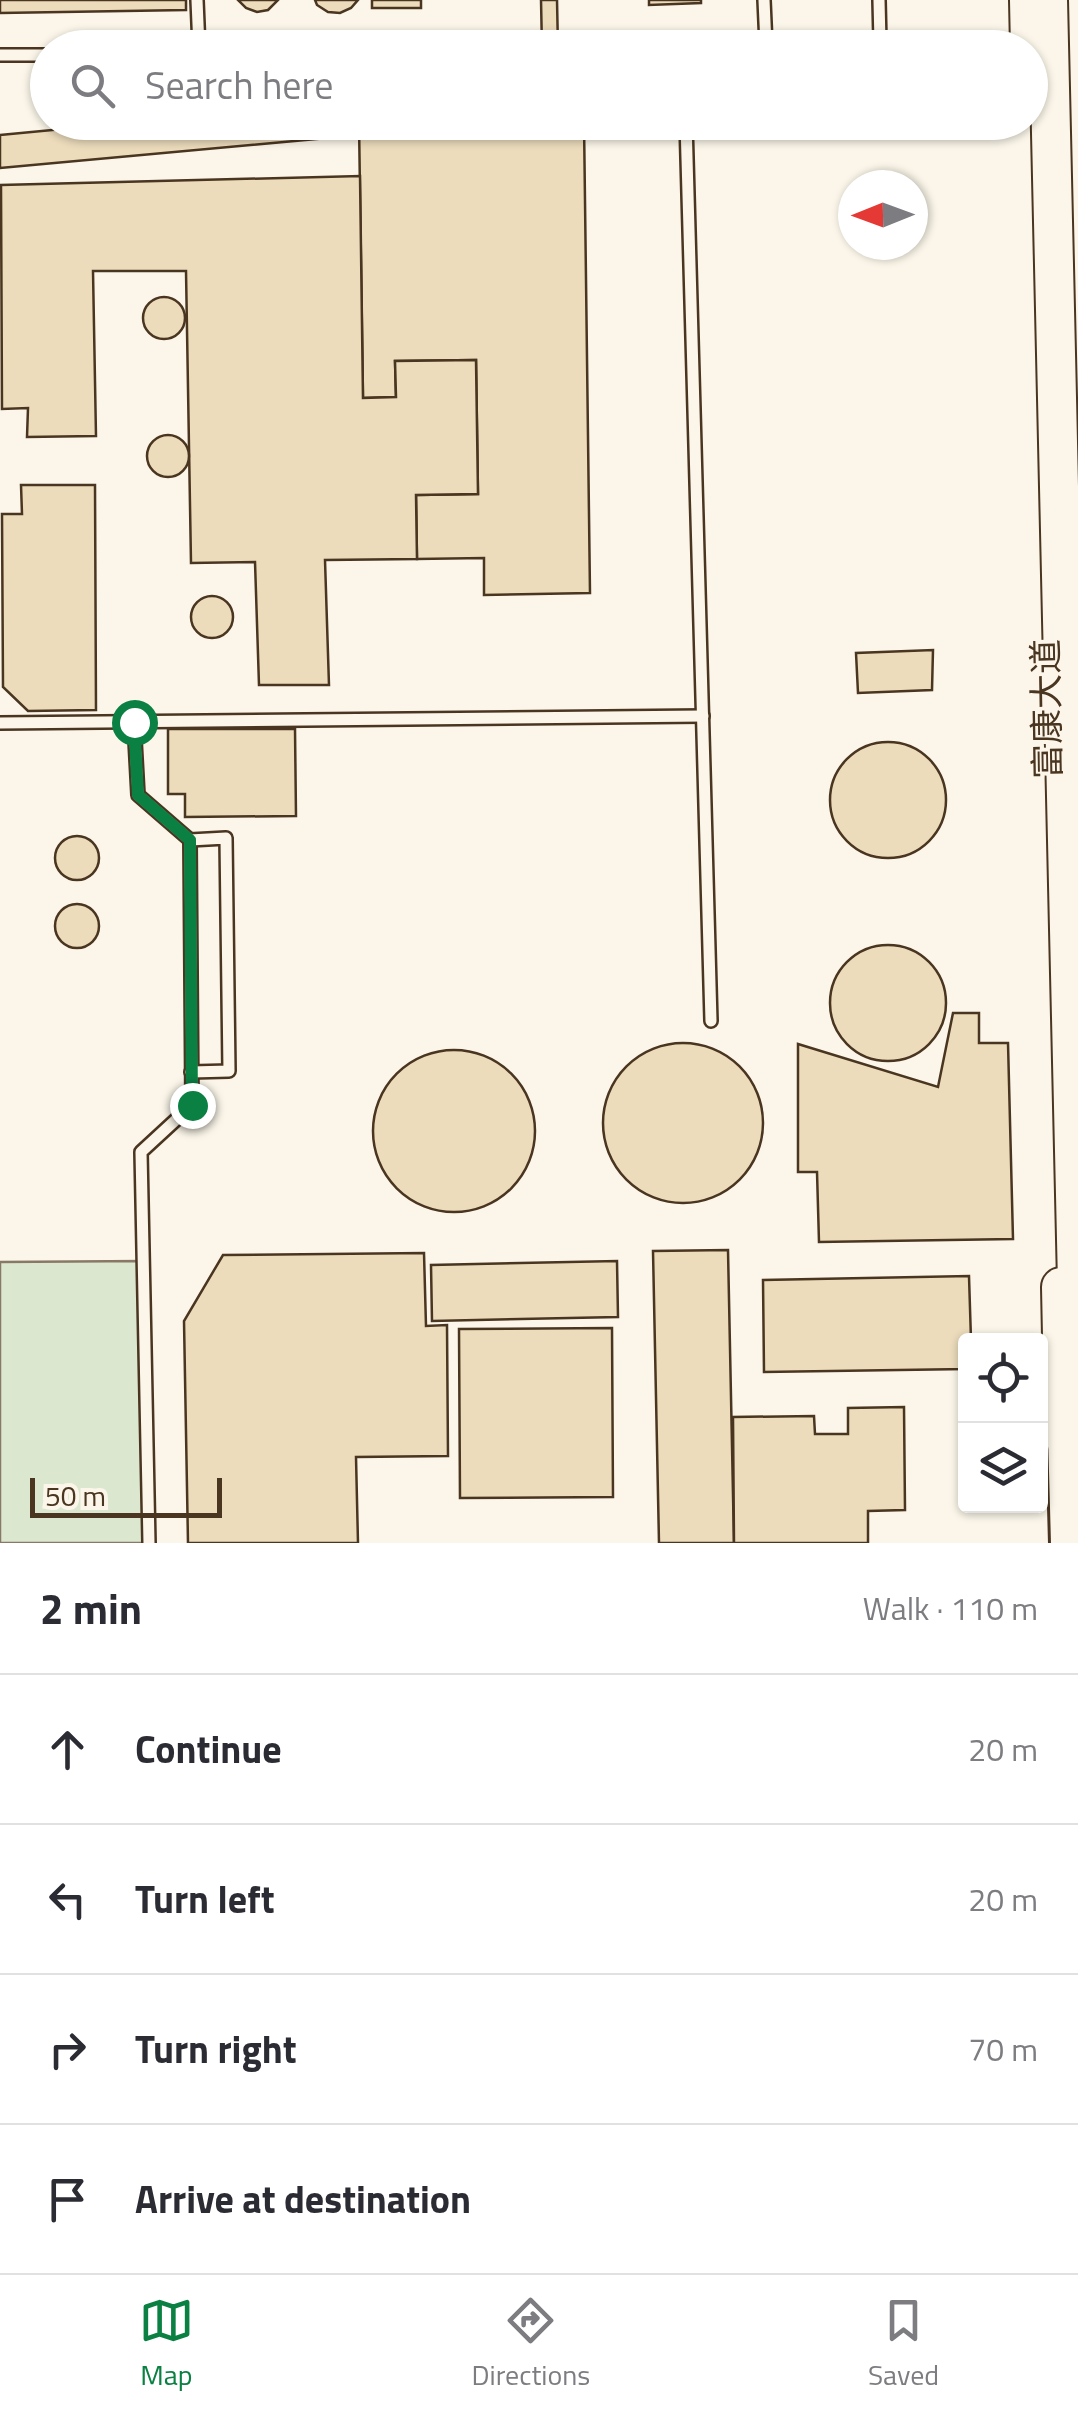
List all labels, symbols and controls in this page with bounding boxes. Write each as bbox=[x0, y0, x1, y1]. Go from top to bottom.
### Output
search box bbox=[30, 30, 1048, 140]
text: Search here bbox=[145, 56, 333, 114]
icon: search bbox=[65, 58, 120, 113]
north arrow bbox=[838, 170, 928, 260]
street label: 富康大道 bbox=[1018, 639, 1074, 779]
route start bbox=[112, 700, 158, 746]
route end bbox=[170, 1083, 216, 1129]
map controls bbox=[958, 1333, 1048, 1513]
button: locate bbox=[958, 1333, 1048, 1423]
button: layers bbox=[958, 1423, 1048, 1513]
scale bar bbox=[30, 1473, 222, 1518]
text: 50 m bbox=[45, 1474, 106, 1517]
text: 2 min bbox=[40, 1576, 142, 1640]
text: Walk · 110 m bbox=[863, 1584, 1038, 1632]
text: Continue bbox=[135, 1720, 282, 1778]
icon: ahead bbox=[40, 1722, 95, 1777]
text: 20 m bbox=[968, 1725, 1038, 1773]
text: Turn left bbox=[135, 1870, 275, 1928]
icon: left bbox=[40, 1872, 95, 1927]
text: 20 m bbox=[968, 1875, 1038, 1923]
text: Turn right bbox=[135, 2020, 297, 2078]
icon: right bbox=[40, 2022, 95, 2077]
text: 70 m bbox=[968, 2025, 1038, 2073]
text: Arrive at destination bbox=[135, 2170, 471, 2228]
icon: arrive bbox=[40, 2172, 95, 2227]
tab: Map bbox=[139, 2293, 194, 2396]
tab: Directions bbox=[472, 2293, 590, 2396]
tab: Saved bbox=[868, 2293, 939, 2396]

